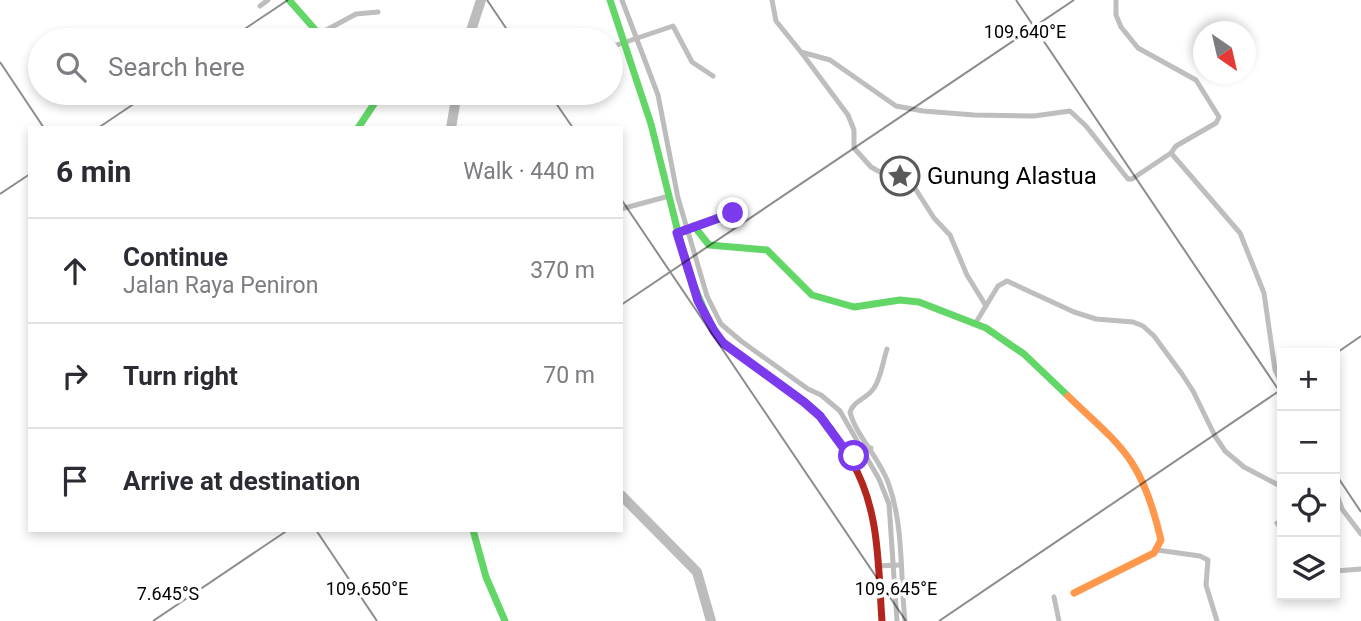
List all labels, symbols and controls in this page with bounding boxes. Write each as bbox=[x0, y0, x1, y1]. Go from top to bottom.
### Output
text: 109.640°E bbox=[984, 21, 1066, 42]
north arrow bbox=[1193, 21, 1256, 84]
search box bbox=[28, 28, 623, 105]
icon: search bbox=[52, 48, 90, 86]
text: Search here bbox=[108, 52, 245, 82]
text: 6 min bbox=[56, 154, 131, 189]
place icon: Gunung Alastua bbox=[879, 155, 921, 197]
text: Walk · 440 m bbox=[463, 158, 595, 185]
place label: Gunung Alastua bbox=[927, 162, 1097, 190]
route end bbox=[717, 197, 748, 228]
text: Continue bbox=[123, 242, 228, 272]
icon: ahead bbox=[56, 252, 94, 290]
text: 370 m bbox=[530, 257, 595, 284]
text: Jalan Raya Peniron bbox=[123, 272, 318, 299]
map controls bbox=[1277, 348, 1340, 600]
button: + bbox=[1277, 348, 1340, 411]
icon: right bbox=[56, 357, 94, 395]
text: Turn right bbox=[123, 361, 238, 391]
text: 70 m bbox=[543, 362, 595, 389]
button: − bbox=[1277, 411, 1340, 474]
route start bbox=[838, 440, 869, 471]
icon: arrive bbox=[56, 462, 94, 500]
text: Arrive at destination bbox=[123, 466, 360, 496]
button: locate bbox=[1277, 474, 1340, 537]
button: layers bbox=[1277, 537, 1340, 600]
text: 109.650°E bbox=[326, 578, 408, 599]
text: 109.645°E bbox=[855, 578, 937, 599]
text: 7.645°S bbox=[137, 583, 200, 604]

